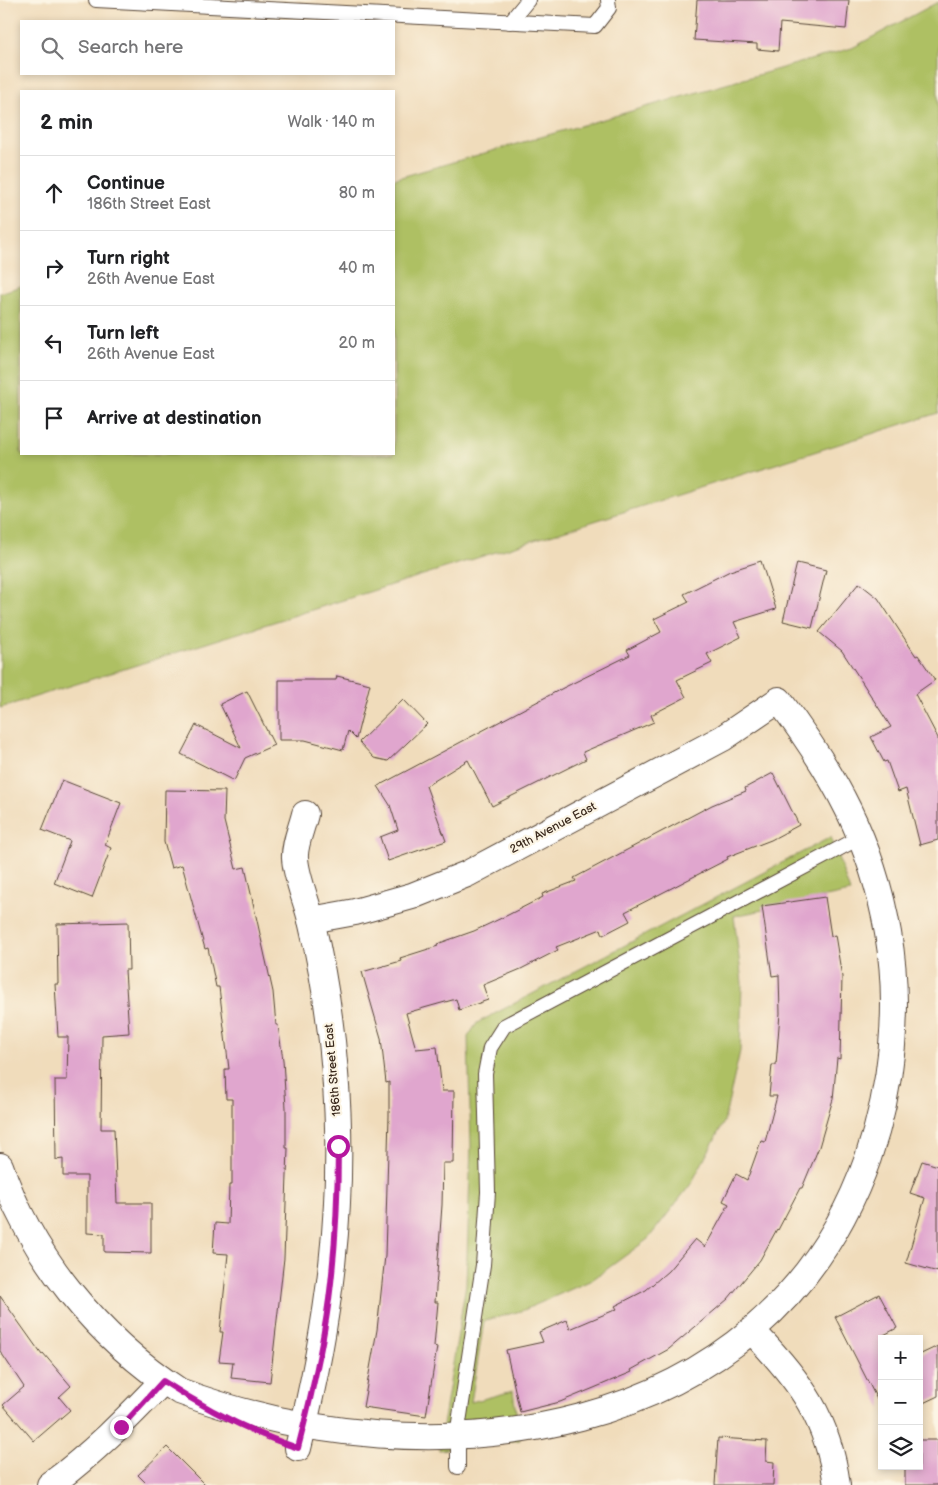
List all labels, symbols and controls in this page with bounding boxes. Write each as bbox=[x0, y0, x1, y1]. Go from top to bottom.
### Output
search box bbox=[20, 20, 395, 75]
icon: search bbox=[38, 34, 66, 62]
text: Search here bbox=[78, 36, 183, 59]
text: 2 min bbox=[40, 110, 93, 135]
text: Walk · 140 m bbox=[288, 113, 375, 132]
text: Continue bbox=[87, 172, 165, 195]
icon: ahead bbox=[40, 179, 68, 207]
text: 80 m bbox=[339, 184, 375, 203]
text: 186th Street East bbox=[87, 195, 211, 214]
text: Turn right bbox=[87, 247, 170, 270]
icon: right bbox=[40, 254, 68, 282]
text: 40 m bbox=[338, 259, 375, 278]
text: 26th Avenue East bbox=[87, 270, 215, 289]
text: Turn left bbox=[87, 322, 159, 345]
icon: left bbox=[40, 329, 68, 357]
text: 20 m bbox=[339, 334, 375, 353]
text: 26th Avenue East bbox=[87, 345, 215, 364]
icon: arrive bbox=[40, 404, 68, 432]
text: Arrive at destination bbox=[87, 407, 262, 430]
street label: 29th Avenue East bbox=[507, 799, 599, 857]
street label: 186th Street East bbox=[321, 1023, 345, 1117]
route start bbox=[327, 1135, 350, 1158]
map controls bbox=[878, 1335, 923, 1470]
button: + bbox=[878, 1335, 923, 1380]
button: − bbox=[878, 1380, 923, 1425]
route end bbox=[110, 1416, 133, 1439]
button: layers bbox=[878, 1425, 923, 1470]

